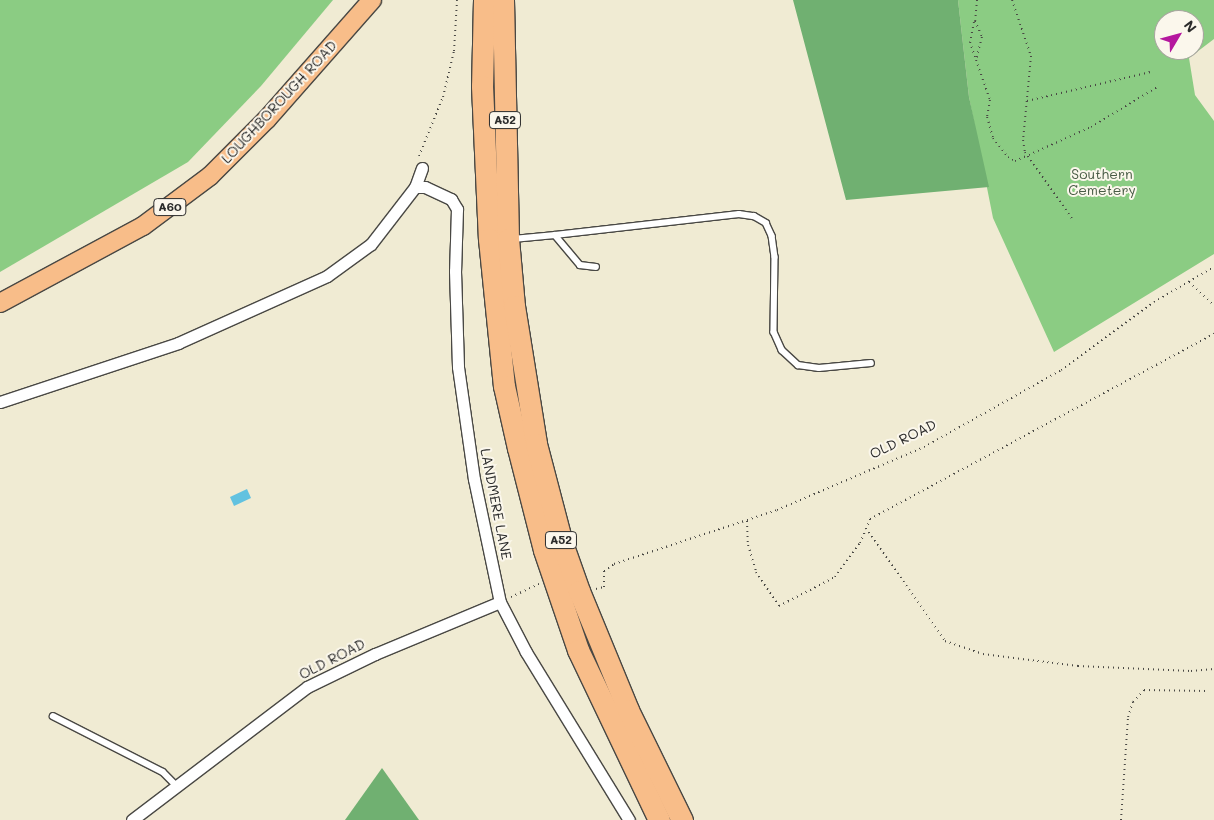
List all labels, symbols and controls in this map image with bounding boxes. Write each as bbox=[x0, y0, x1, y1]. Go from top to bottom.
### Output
north arrow bbox=[1154, 10, 1204, 60]
text: N bbox=[1180, 16, 1201, 36]
street label: LOUGHBOROUGH ROAD bbox=[218, 37, 340, 167]
road number: A52 bbox=[489, 110, 521, 130]
park label: Southern Cemetery bbox=[1068, 166, 1136, 198]
road number: A60 bbox=[152, 198, 188, 216]
street label: OLD ROAD bbox=[867, 416, 939, 462]
street label: LANDMERE LANE bbox=[477, 447, 515, 561]
road number: A52 bbox=[545, 530, 577, 550]
street label: OLD ROAD bbox=[296, 635, 368, 683]

